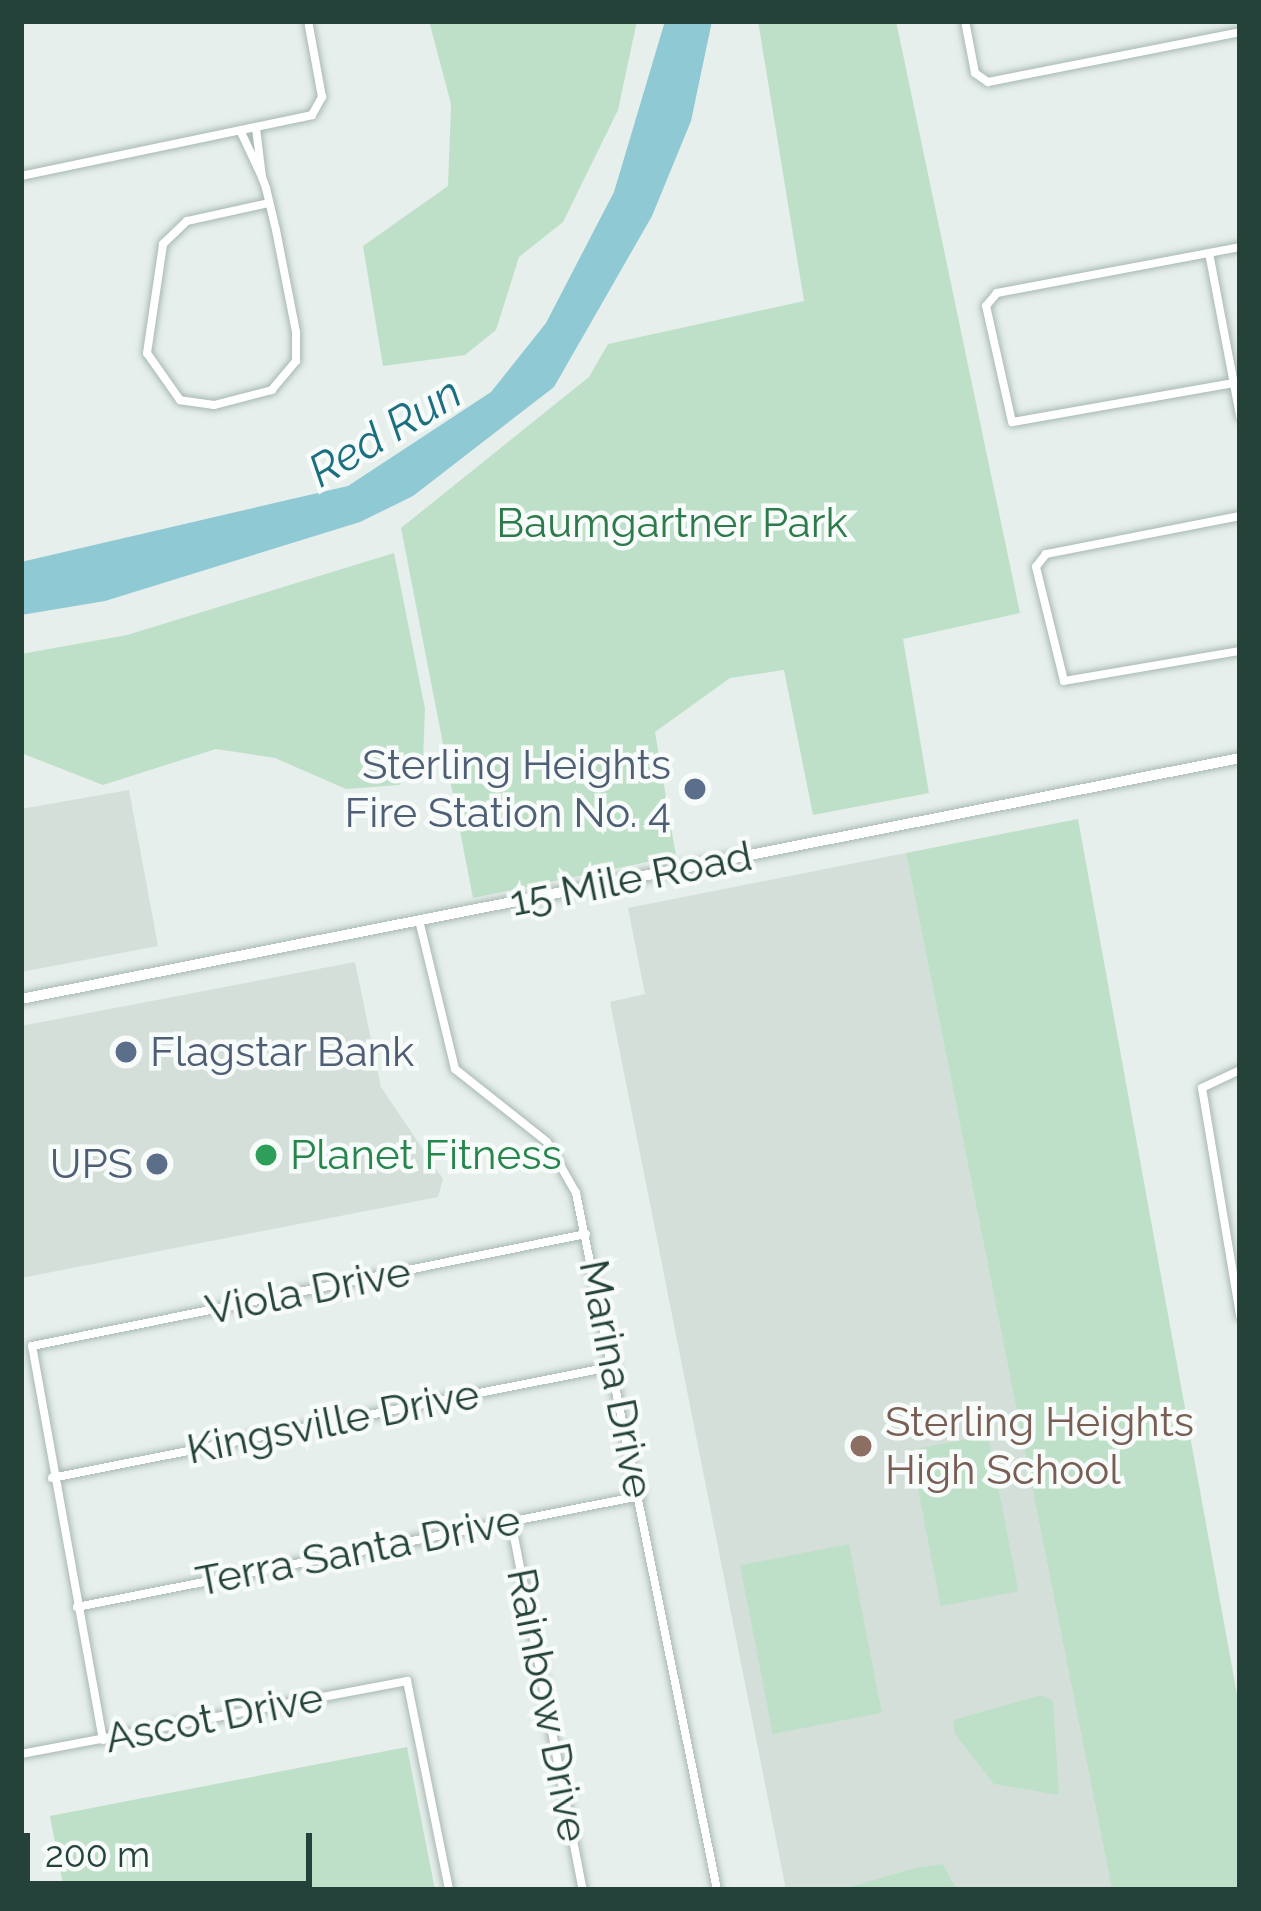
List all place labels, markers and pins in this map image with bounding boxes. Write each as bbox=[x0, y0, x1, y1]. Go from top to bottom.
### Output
place label: Sterling Heights Fire Station No. 4 bbox=[345, 740, 671, 838]
marker: Sterling Heights Fire Station No. 4 bbox=[682, 776, 708, 802]
place label: Flagstar Bank bbox=[150, 1027, 415, 1077]
marker: Flagstar Bank bbox=[113, 1039, 139, 1065]
place label: Planet Fitness bbox=[290, 1130, 562, 1180]
place label: UPS bbox=[50, 1139, 133, 1189]
marker: Planet Fitness bbox=[253, 1142, 279, 1168]
marker: UPS bbox=[144, 1151, 170, 1177]
place label: Sterling Heights High School bbox=[885, 1397, 1194, 1496]
marker: Sterling Heights High School bbox=[848, 1433, 874, 1459]

